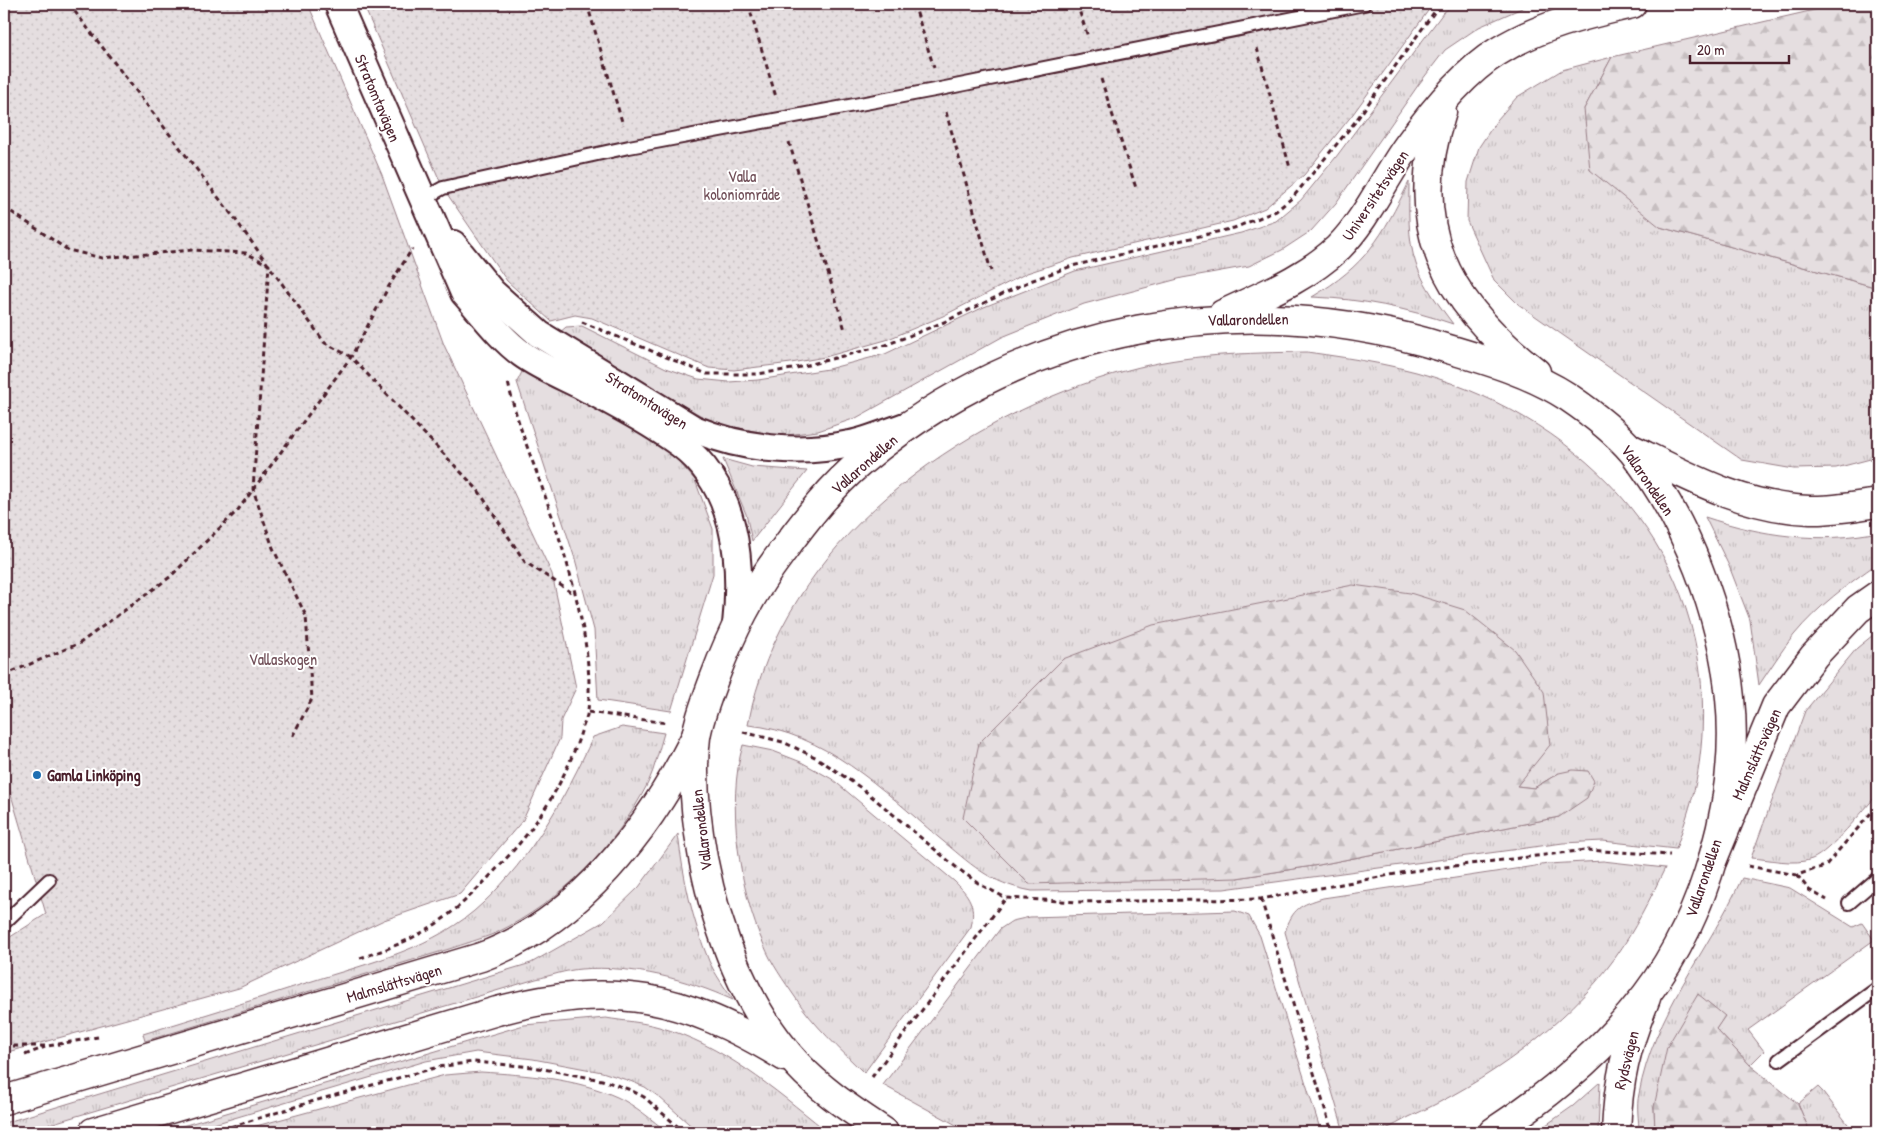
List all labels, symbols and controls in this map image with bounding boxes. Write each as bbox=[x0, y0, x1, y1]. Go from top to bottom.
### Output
scale bar bbox=[1690, 32, 1788, 64]
text: 20 m bbox=[1697, 39, 1724, 60]
street label: Stratomtavägen bbox=[350, 51, 406, 145]
street label: Universitetsvägen bbox=[1336, 145, 1414, 245]
park label: Valla koloniområde bbox=[704, 165, 781, 205]
street label: Vallarondellen bbox=[1207, 307, 1289, 331]
street label: Stratomtavägen bbox=[602, 366, 692, 434]
street label: Vallarondellen bbox=[826, 429, 902, 499]
street label: Vallarondellen bbox=[1616, 440, 1680, 520]
park label: Vallaskogen bbox=[249, 648, 317, 670]
street label: Malmslättsvägen bbox=[1726, 705, 1786, 803]
place label: Gamla Linköping bbox=[47, 764, 141, 787]
marker: Gamla Linköping bbox=[31, 769, 43, 781]
street label: Vallarondellen bbox=[685, 788, 717, 872]
street label: Vallarondellen bbox=[1679, 836, 1727, 920]
street label: Malmslättsvägen bbox=[344, 958, 444, 1008]
street label: Rydsvägen bbox=[1608, 1028, 1644, 1092]

